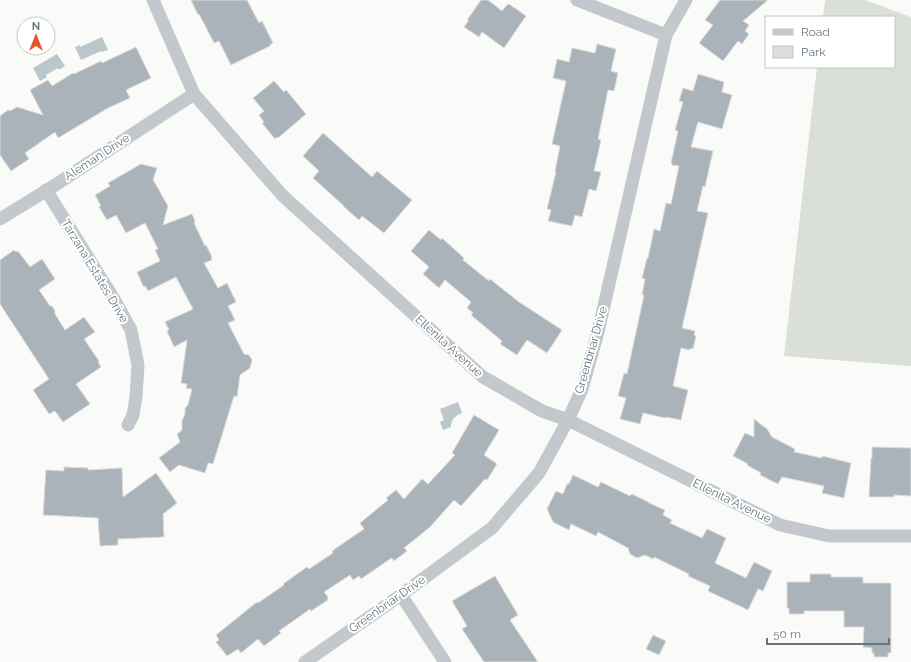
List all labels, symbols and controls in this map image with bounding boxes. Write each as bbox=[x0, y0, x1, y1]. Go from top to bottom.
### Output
north arrow bbox=[16, 16, 56, 56]
legend bbox=[765, 16, 895, 68]
text: N bbox=[32, 20, 40, 33]
text: Road bbox=[801, 25, 830, 39]
text: Park bbox=[801, 45, 826, 59]
street label: Aleman Drive bbox=[62, 131, 132, 183]
street label: Tarzana Estates Drive bbox=[59, 217, 131, 325]
street label: Greenbriar Drive bbox=[572, 305, 610, 395]
street label: Ellenita Avenue bbox=[412, 312, 486, 380]
street label: Ellenita Avenue bbox=[690, 476, 774, 526]
street label: Greenbriar Drive bbox=[346, 572, 428, 636]
scale bar bbox=[767, 620, 889, 646]
text: 50 m bbox=[773, 627, 801, 641]

